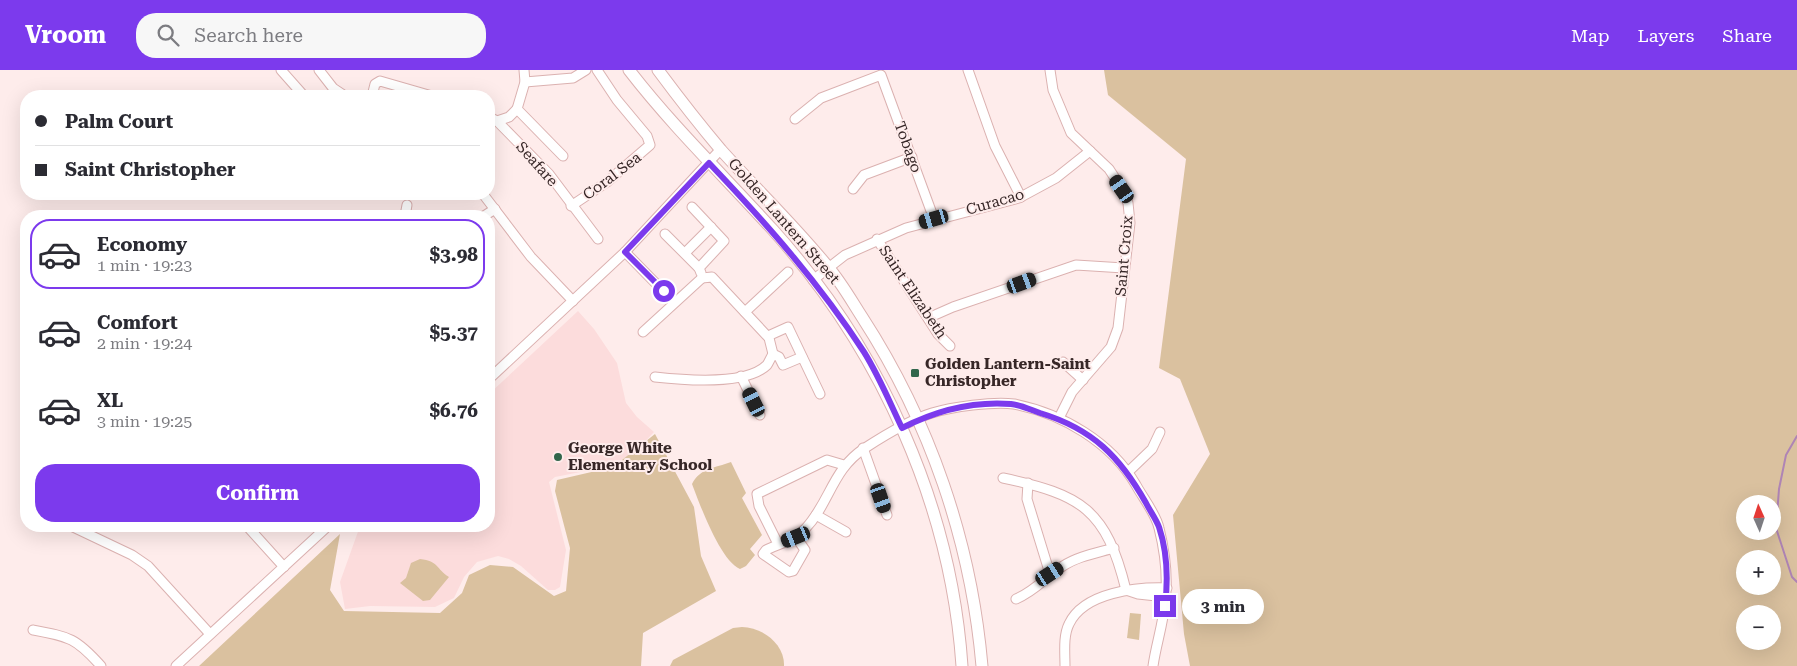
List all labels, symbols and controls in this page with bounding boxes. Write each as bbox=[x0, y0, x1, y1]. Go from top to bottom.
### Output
search box bbox=[136, 13, 486, 58]
text: Vroom bbox=[25, 21, 106, 49]
icon: search bbox=[154, 21, 182, 49]
text: Search here bbox=[194, 24, 303, 47]
text: Map bbox=[1571, 25, 1610, 46]
text: Layers bbox=[1638, 25, 1694, 46]
text: Share bbox=[1722, 25, 1772, 46]
text: Palm Court bbox=[65, 110, 173, 133]
street label: Tobago bbox=[890, 119, 926, 175]
street label: Seafare bbox=[512, 138, 562, 190]
street label: Coral Sea bbox=[579, 148, 645, 204]
street label: Golden Lantern Street bbox=[724, 154, 844, 288]
text: Saint Christopher bbox=[65, 158, 236, 181]
car bbox=[1107, 172, 1136, 206]
street label: Curacao bbox=[964, 185, 1026, 219]
car bbox=[917, 208, 950, 230]
street label: Saint Croix bbox=[1112, 215, 1137, 297]
icon: car bbox=[37, 232, 82, 277]
text: Economy bbox=[97, 233, 187, 256]
street label: Saint Elizabeth bbox=[875, 242, 951, 342]
text: $3.98 bbox=[429, 243, 478, 266]
text: 1 min · 19:23 bbox=[97, 256, 192, 275]
car bbox=[1005, 271, 1038, 295]
route start bbox=[653, 280, 675, 302]
icon: car bbox=[37, 310, 82, 355]
text: Comfort bbox=[97, 311, 178, 334]
text: $5.37 bbox=[429, 321, 478, 344]
text: 2 min · 19:24 bbox=[97, 334, 192, 353]
place label: Golden Lantern-Saint Christopher bbox=[925, 355, 1091, 390]
marker: Golden Lantern-Saint Christopher bbox=[909, 367, 921, 379]
car bbox=[740, 385, 767, 419]
icon: car bbox=[37, 388, 82, 433]
text: XL bbox=[97, 389, 123, 412]
text: $6.76 bbox=[429, 399, 478, 422]
text: 3 min · 19:25 bbox=[97, 412, 192, 431]
place label: George White Elementary School bbox=[568, 439, 712, 474]
marker: George White Elementary School bbox=[552, 451, 564, 463]
button: Confirm bbox=[35, 464, 480, 522]
car bbox=[869, 481, 892, 515]
north arrow bbox=[1736, 495, 1781, 540]
map controls bbox=[1736, 495, 1781, 650]
car bbox=[779, 524, 812, 550]
button: + bbox=[1736, 550, 1781, 595]
car bbox=[1033, 560, 1066, 588]
callout: 3 min bbox=[1182, 588, 1265, 624]
route end bbox=[1154, 595, 1176, 617]
text: 3 min bbox=[1201, 597, 1245, 616]
button: − bbox=[1736, 605, 1781, 650]

